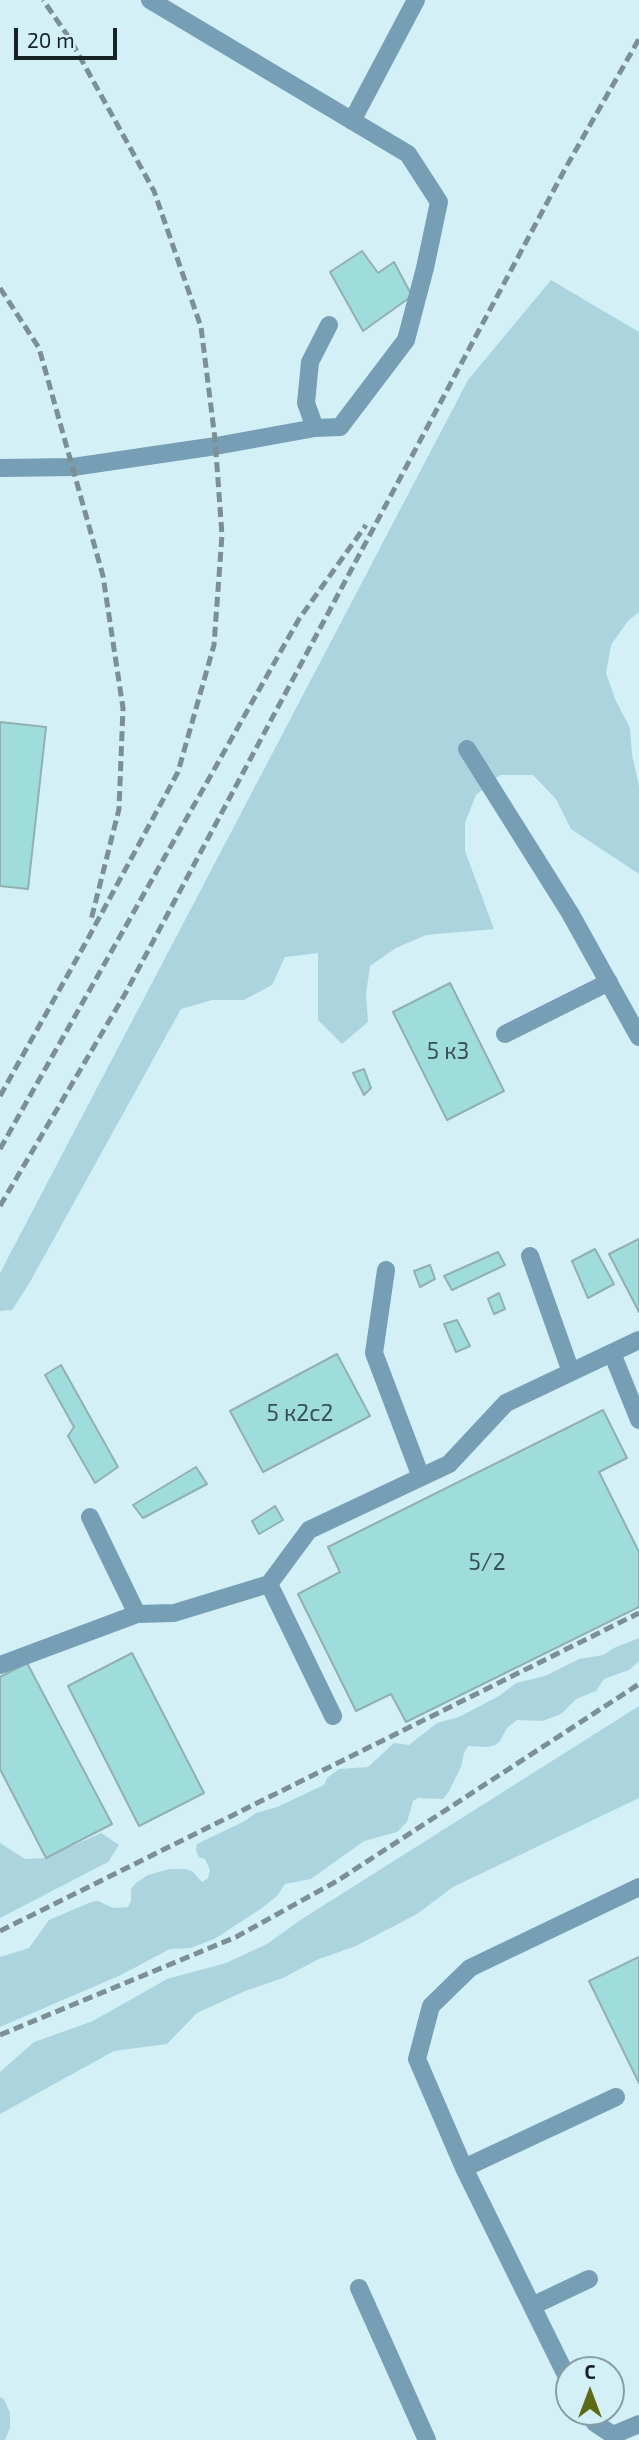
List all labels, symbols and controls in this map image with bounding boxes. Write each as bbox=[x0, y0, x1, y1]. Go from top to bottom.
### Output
scale bar bbox=[18, 14, 121, 58]
text: 20 m bbox=[27, 27, 75, 52]
house number: 5 к3 bbox=[427, 1037, 469, 1065]
house number: 5 к2с2 bbox=[267, 1399, 333, 1427]
house number: 5/2 bbox=[468, 1548, 506, 1576]
north arrow bbox=[555, 2356, 625, 2426]
text: С bbox=[584, 2360, 596, 2383]

